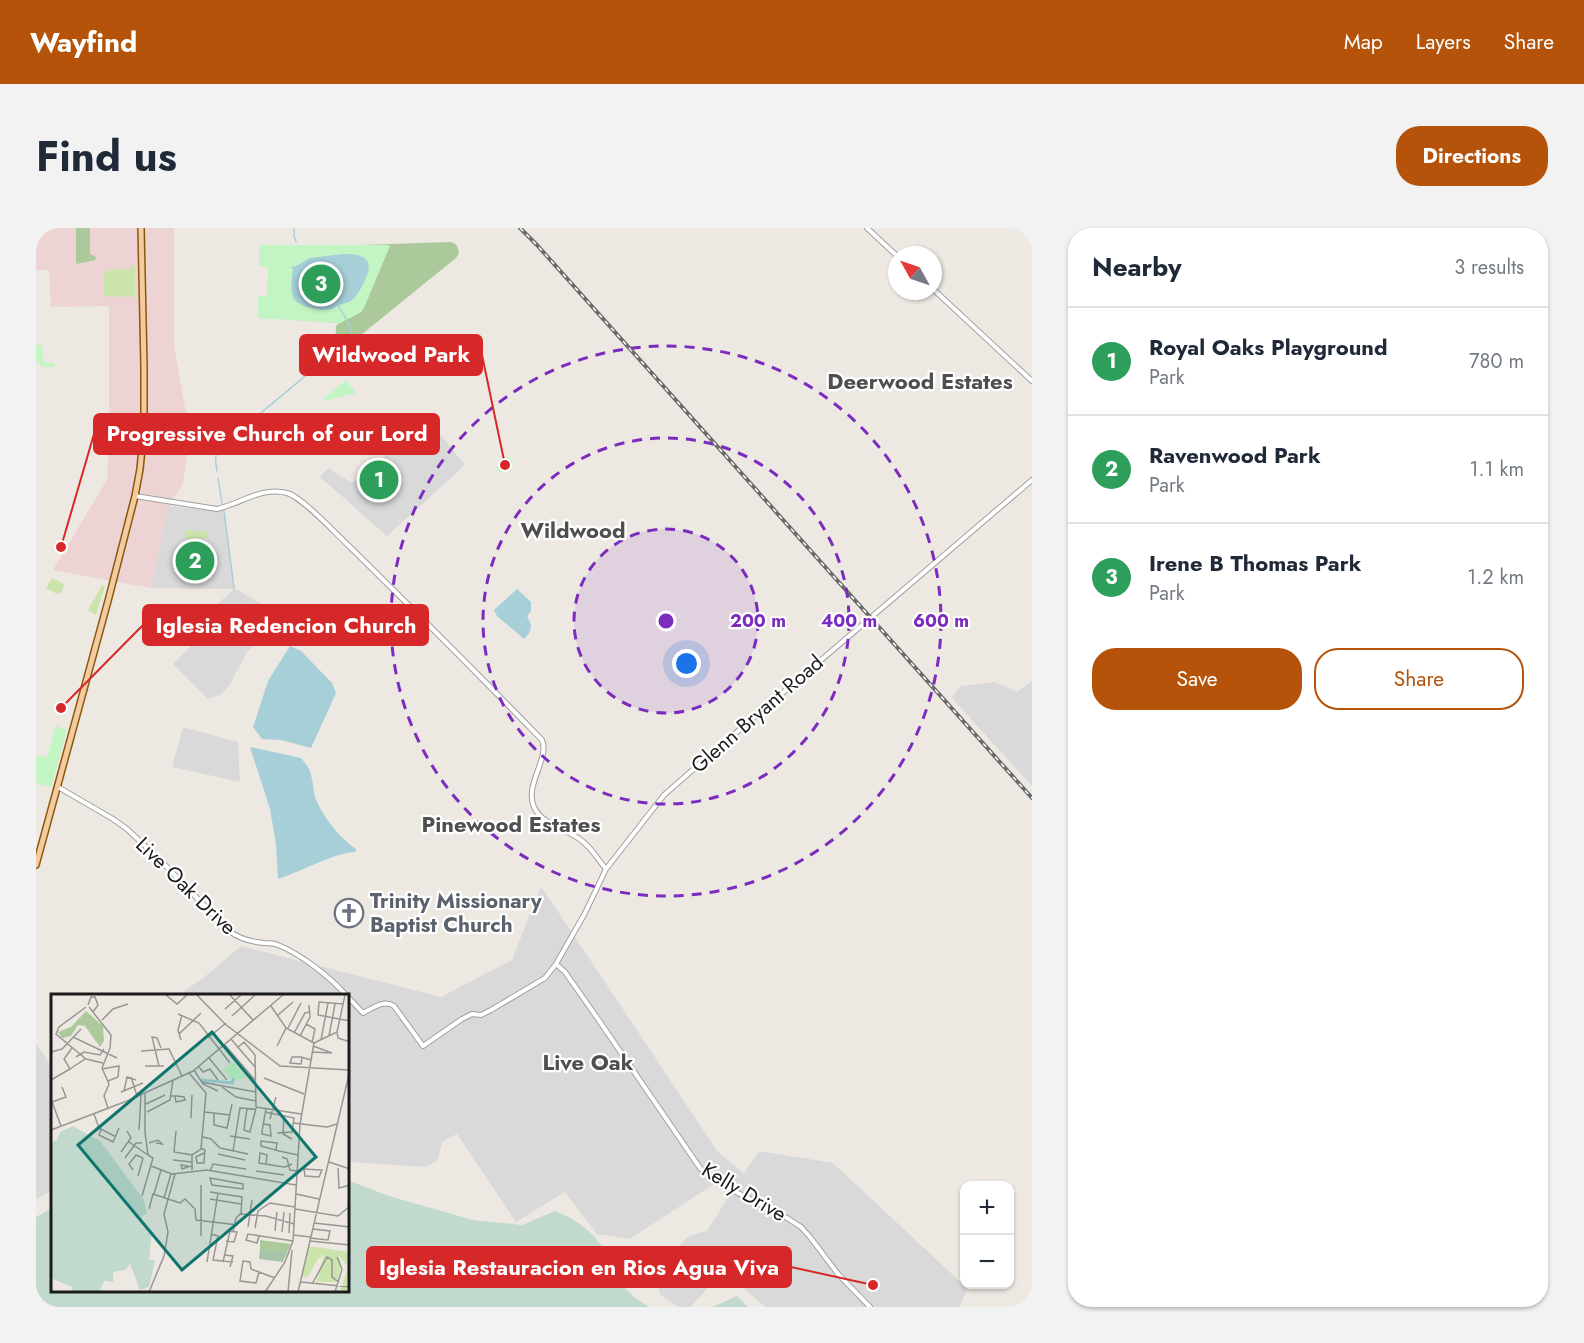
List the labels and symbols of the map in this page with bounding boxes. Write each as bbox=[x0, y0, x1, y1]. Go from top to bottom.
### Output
north arrow bbox=[888, 246, 942, 300]
pin: 3 bbox=[302, 262, 340, 306]
callout: Wildwood Park bbox=[300, 335, 482, 375]
text: Wildwood Park bbox=[312, 338, 470, 370]
district label: Deerwood Estates bbox=[827, 365, 1013, 397]
callout: Progressive Church of our Lord bbox=[94, 414, 439, 454]
text: Progressive Church of our Lord bbox=[106, 417, 428, 449]
pin: 1 bbox=[360, 458, 398, 502]
district label: Wildwood bbox=[521, 514, 625, 546]
pin: 2 bbox=[176, 538, 214, 584]
callout: Iglesia Redencion Church bbox=[143, 605, 428, 645]
text: 200 m bbox=[730, 608, 786, 634]
text: 400 m bbox=[821, 608, 877, 634]
text: 600 m bbox=[913, 608, 969, 634]
text: Iglesia Redencion Church bbox=[155, 609, 417, 641]
centre of rings bbox=[656, 611, 676, 631]
street label: Glenn Bryant Road bbox=[684, 648, 830, 780]
your location bbox=[672, 649, 701, 678]
district label: Pinewood Estates bbox=[421, 808, 601, 840]
street label: Live Oak Drive bbox=[129, 830, 243, 942]
place label: Trinity Missionary Baptist Church bbox=[370, 886, 543, 940]
church icon: Trinity Missionary Baptist Church bbox=[333, 897, 365, 929]
inset map bbox=[51, 994, 350, 1292]
district label: Live Oak bbox=[543, 1046, 634, 1078]
street label: Kelly Drive bbox=[696, 1155, 792, 1229]
callout: Iglesia Restauracion en Rios Agua Viva bbox=[367, 1247, 791, 1287]
text: Iglesia Restauracion en Rios Agua Viva bbox=[379, 1251, 779, 1283]

